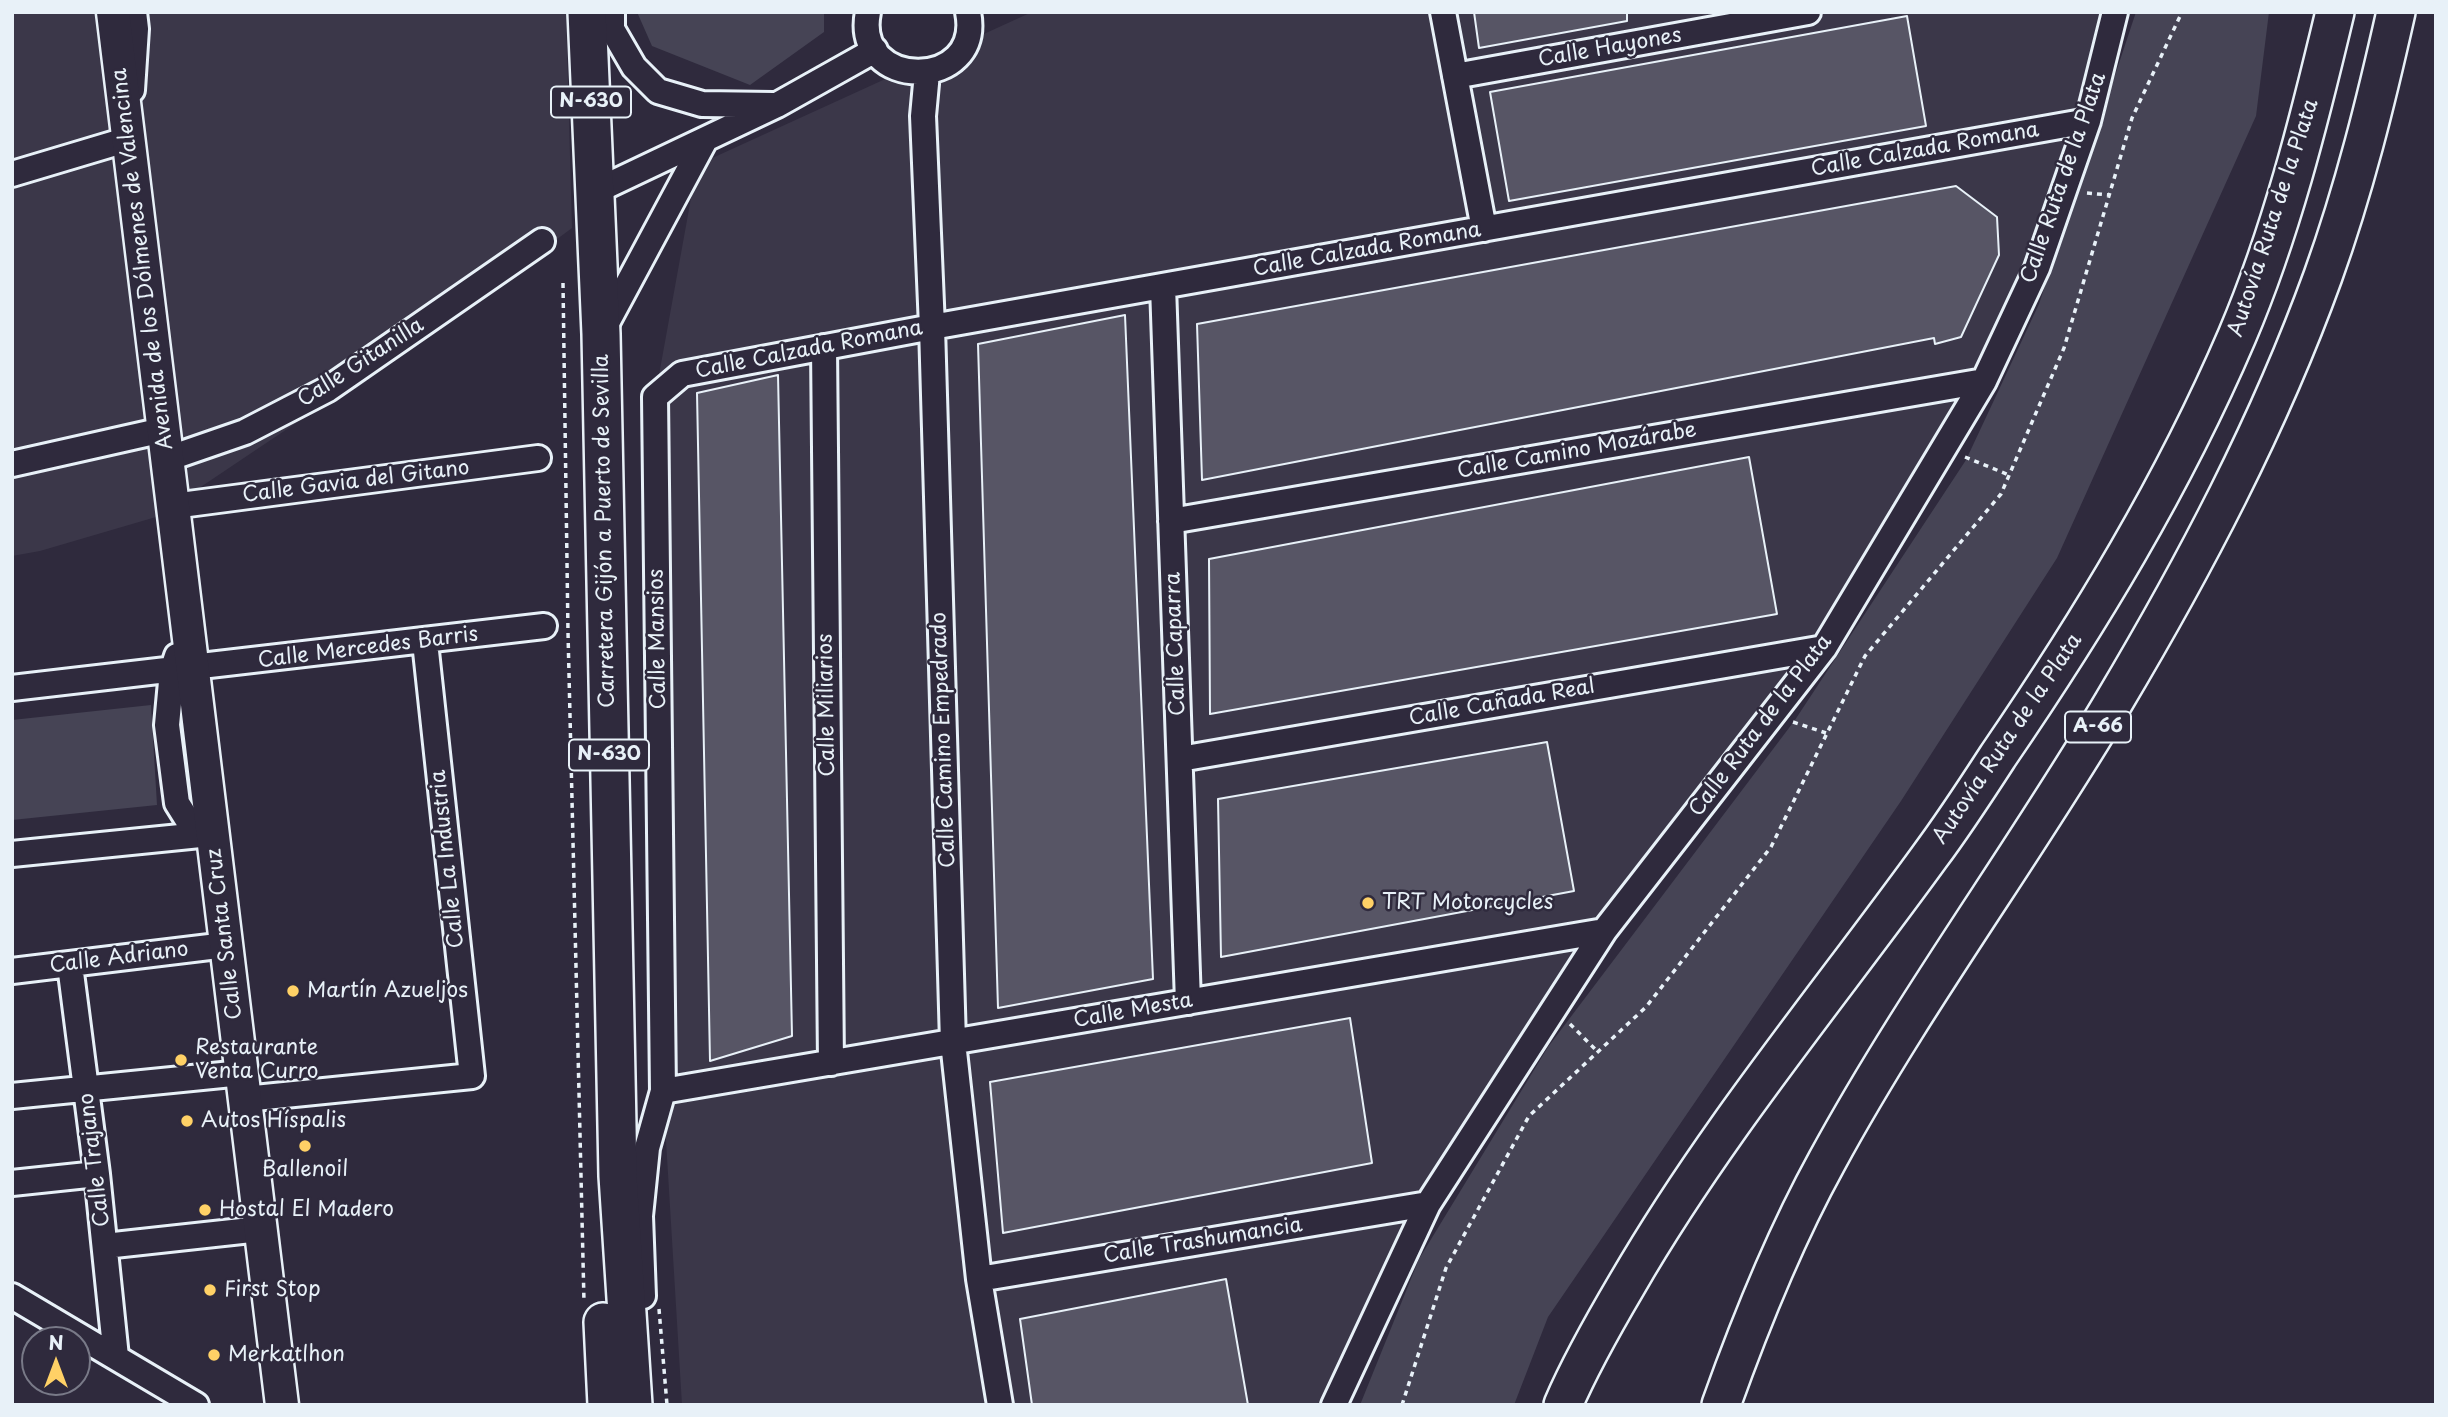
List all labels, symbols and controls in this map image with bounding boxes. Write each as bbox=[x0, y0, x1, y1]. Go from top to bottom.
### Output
street label: Calle Hayones bbox=[1536, 23, 1684, 73]
street label: Avenida de los Dólmenes de Valencina bbox=[107, 67, 179, 451]
street label: Calle Ruta de la Plata bbox=[2016, 69, 2112, 287]
road number: N-630 bbox=[551, 86, 631, 118]
street label: Autovía Ruta de la Plata bbox=[2224, 96, 2324, 340]
street label: Calle Calzada Romana bbox=[1809, 118, 2041, 182]
street label: Calle Calzada Romana bbox=[1251, 218, 1483, 282]
street label: Calle Gitanilla bbox=[293, 313, 429, 413]
street label: Calle Calzada Romana bbox=[693, 316, 925, 384]
street label: Carretera Gijón a Puerto de Sevilla bbox=[589, 354, 621, 708]
street label: Calle Camino Mozárabe bbox=[1455, 418, 1699, 484]
street label: Calle Gavia del Gitano bbox=[241, 456, 471, 508]
street label: Calle Mansios bbox=[644, 568, 672, 710]
street label: Calle Caparra bbox=[1161, 572, 1191, 716]
street label: Calle Camino Empedrado bbox=[927, 612, 961, 868]
street label: Calle Mercedes Barris bbox=[256, 622, 480, 674]
street label: Autovía Ruta de la Plata bbox=[1928, 629, 2088, 849]
street label: Calle Ruta de la Plata bbox=[1684, 630, 1838, 822]
street label: Calle Miliarios bbox=[813, 633, 841, 777]
street label: Calle Cañada Real bbox=[1407, 674, 1597, 732]
road number: A-66 bbox=[2065, 712, 2131, 742]
road number: N-630 bbox=[569, 740, 649, 770]
street label: Calle La Industria bbox=[426, 769, 470, 949]
street label: Calle Santa Cruz bbox=[202, 847, 248, 1021]
place label: TRT Motorcycles bbox=[1382, 890, 1553, 916]
marker: TRT Motorcycles bbox=[1360, 895, 1376, 911]
street label: Calle Adriano bbox=[48, 937, 190, 979]
place label: Martín Azueljos bbox=[307, 978, 468, 1004]
marker: Martín Azueljos bbox=[285, 983, 301, 999]
street label: Calle Mesta bbox=[1072, 988, 1194, 1034]
place label: Restaurante Venta Curro bbox=[195, 1035, 319, 1085]
marker: Restaurante Venta Curro bbox=[173, 1052, 189, 1068]
street label: Calle Trajano bbox=[74, 1092, 116, 1228]
place label: Autos Híspalis bbox=[201, 1108, 346, 1134]
marker: Autos Híspalis bbox=[179, 1113, 195, 1129]
marker: Ballenoil bbox=[297, 1138, 313, 1154]
place label: Ballenoil bbox=[262, 1157, 348, 1183]
place label: Hostal El Madero bbox=[219, 1197, 394, 1223]
marker: Hostal El Madero bbox=[197, 1202, 213, 1218]
street label: Calle Trashumancia bbox=[1102, 1213, 1304, 1269]
place label: First Stop bbox=[224, 1277, 321, 1303]
marker: First Stop bbox=[202, 1282, 218, 1298]
north arrow bbox=[21, 1326, 91, 1396]
text: N bbox=[48, 1328, 64, 1356]
place label: Merkatlhon bbox=[228, 1342, 345, 1368]
marker: Merkatlhon bbox=[206, 1347, 222, 1363]

